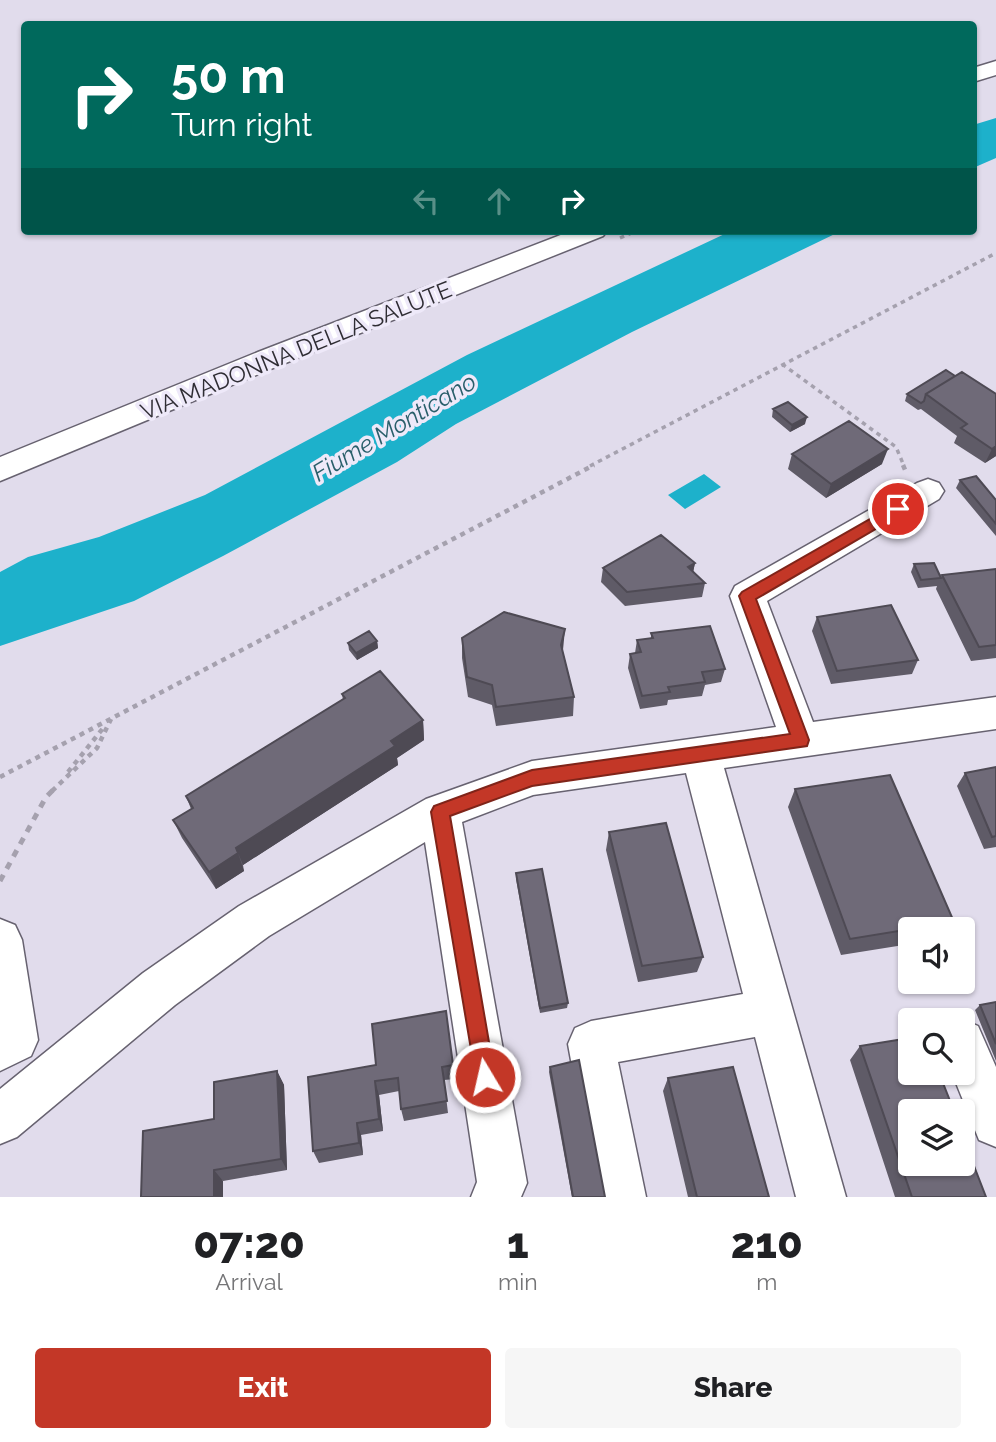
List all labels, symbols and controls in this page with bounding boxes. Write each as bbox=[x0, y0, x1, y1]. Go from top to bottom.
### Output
text: 50 m bbox=[171, 47, 286, 104]
icon: right bbox=[56, 49, 147, 140]
text: Turn right bbox=[171, 106, 312, 143]
icon: left bbox=[407, 182, 445, 220]
icon: ahead bbox=[480, 182, 518, 220]
icon: right bbox=[553, 182, 591, 220]
street label: VIA MADONNA DELLA SALUTE bbox=[137, 275, 455, 425]
water label: Fiume Monticano bbox=[307, 367, 481, 487]
pin bbox=[868, 479, 928, 539]
icon: arrive bbox=[879, 490, 917, 528]
map controls bbox=[898, 917, 975, 1176]
button: sound bbox=[898, 917, 975, 994]
button: search bbox=[898, 1008, 975, 1085]
position arrow bbox=[448, 1040, 522, 1114]
button: layers bbox=[898, 1099, 975, 1176]
text: 07:20 bbox=[193, 1219, 305, 1268]
text: 1 bbox=[507, 1219, 529, 1268]
text: 210 bbox=[731, 1219, 803, 1268]
text: Arrival bbox=[215, 1268, 283, 1295]
text: min bbox=[498, 1268, 538, 1295]
text: m bbox=[756, 1268, 777, 1295]
button: Exit bbox=[35, 1348, 491, 1428]
button: Share bbox=[505, 1348, 961, 1428]

